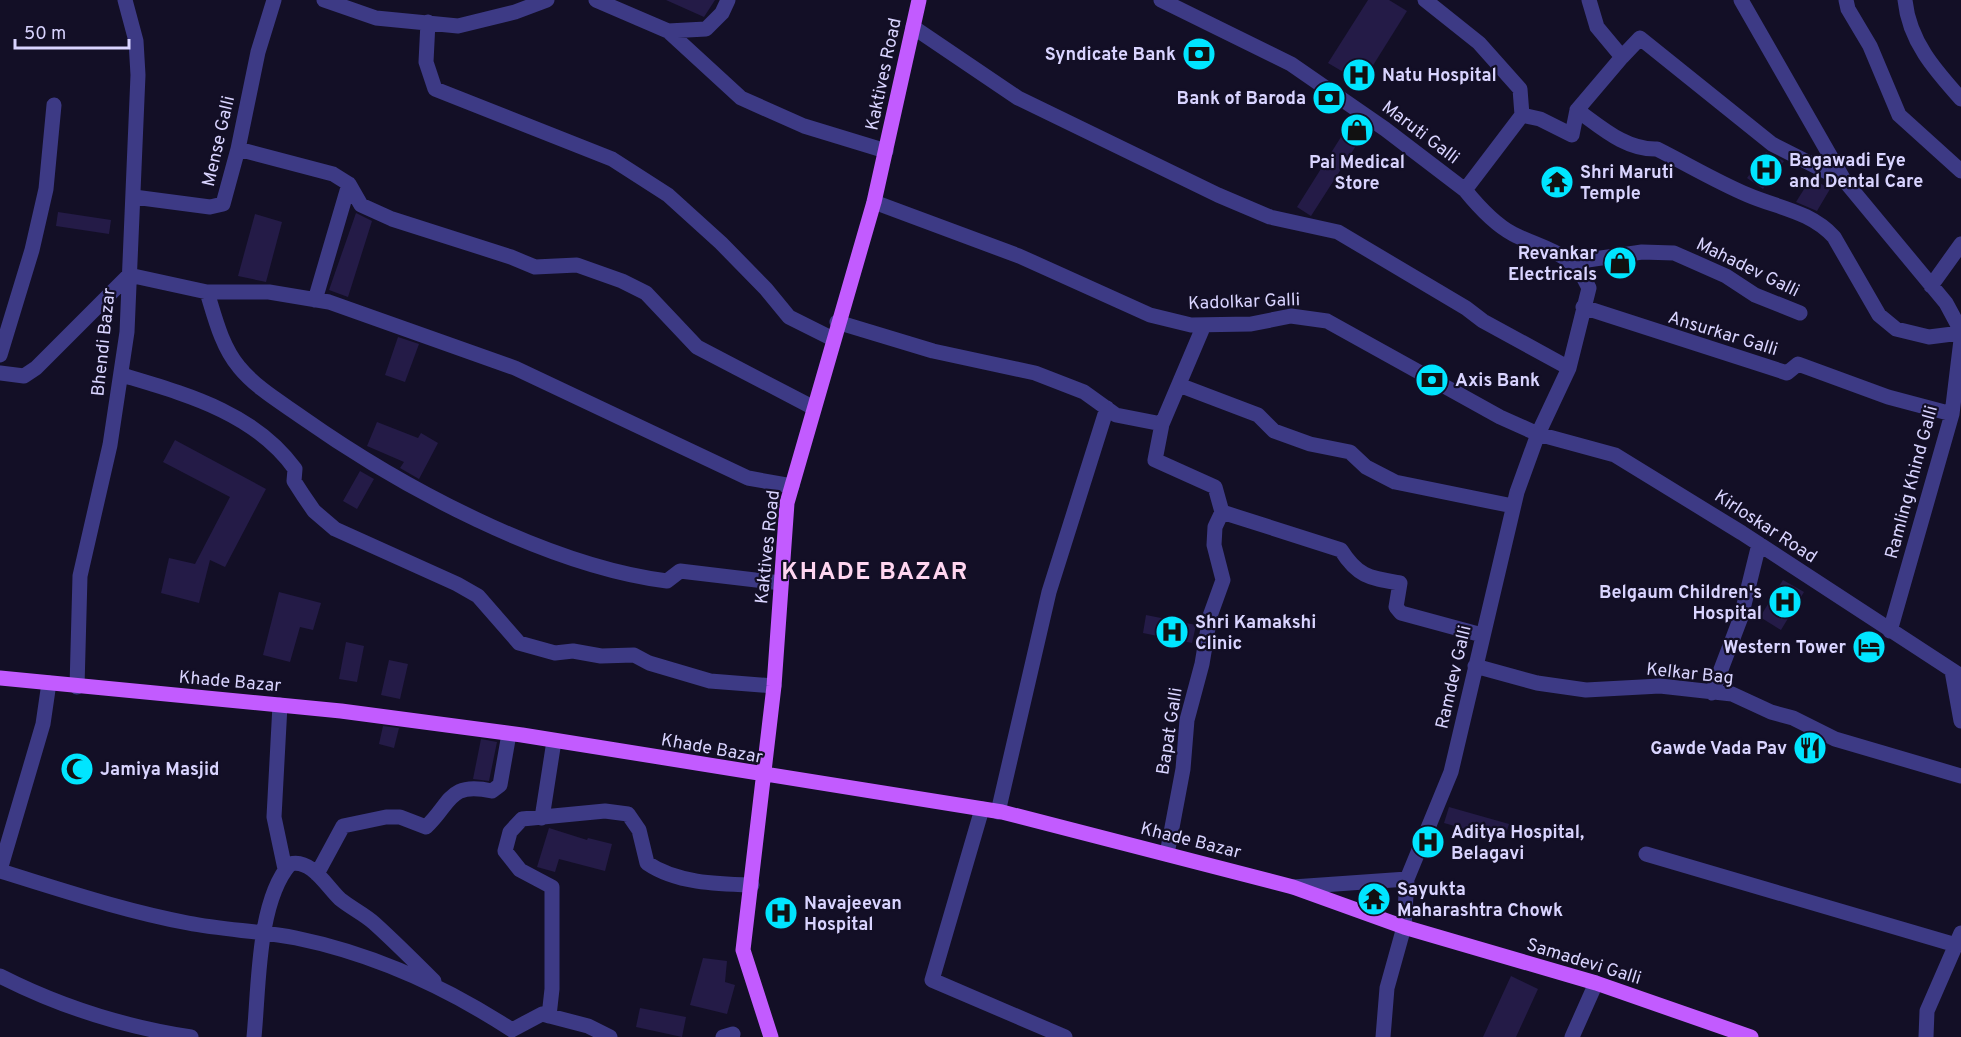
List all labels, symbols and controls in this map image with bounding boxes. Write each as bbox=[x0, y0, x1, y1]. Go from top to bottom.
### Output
scale bar bbox=[15, 12, 129, 50]
street label: Kaktives Road bbox=[861, 16, 908, 133]
text: 50 m bbox=[24, 23, 66, 46]
bank icon: Syndicate Bank bbox=[1181, 36, 1217, 72]
place label: Syndicate Bank bbox=[1045, 44, 1176, 67]
hospital icon: Natu Hospital bbox=[1341, 57, 1377, 93]
place label: Natu Hospital bbox=[1382, 65, 1497, 88]
bank icon: Bank of Baroda bbox=[1311, 80, 1347, 116]
place label: Bank of Baroda bbox=[1177, 88, 1306, 111]
street label: Mense Galli bbox=[198, 94, 241, 189]
street label: Maruti Galli bbox=[1377, 96, 1464, 170]
shop icon: Pai Medical Store bbox=[1339, 112, 1375, 148]
place label: Bagawadi Eye and Dental Care bbox=[1789, 150, 1923, 194]
place label: Pai Medical Store bbox=[1309, 152, 1405, 196]
hospital icon: Bagawadi Eye and Dental Care bbox=[1748, 152, 1784, 188]
place label: Shri Maruti Temple bbox=[1580, 162, 1674, 206]
temple icon: Shri Maruti Temple bbox=[1539, 164, 1575, 200]
street label: Mahadev Galli bbox=[1692, 233, 1803, 303]
place label: Revankar Electricals bbox=[1508, 243, 1597, 287]
shop icon: Revankar Electricals bbox=[1602, 245, 1638, 281]
street label: Bhendi Bazar bbox=[87, 287, 122, 397]
street label: Kadolkar Galli bbox=[1188, 289, 1300, 316]
street label: Ansurkar Galli bbox=[1665, 307, 1780, 362]
bank icon: Axis Bank bbox=[1414, 362, 1450, 398]
place label: Axis Bank bbox=[1455, 370, 1540, 393]
street label: Ramling Khind Galli bbox=[1881, 403, 1944, 562]
street label: Kirloskar Road bbox=[1709, 485, 1821, 569]
street label: Kaktives Road bbox=[751, 489, 786, 605]
district label: KHADE BAZAR bbox=[781, 558, 969, 588]
place label: Belgaum Children's Hospital bbox=[1599, 582, 1762, 626]
hospital icon: Belgaum Children's Hospital bbox=[1767, 584, 1803, 620]
place label: Shri Kamakshi Clinic bbox=[1195, 612, 1316, 656]
hospital icon: Shri Kamakshi Clinic bbox=[1154, 614, 1190, 650]
street label: Ramdev Galli bbox=[1431, 623, 1478, 731]
hotel icon: Western Tower bbox=[1851, 629, 1887, 665]
place label: Western Tower bbox=[1723, 637, 1846, 660]
street label: Kelkar Bag bbox=[1645, 658, 1735, 691]
street label: Khade Bazar bbox=[178, 667, 282, 698]
street label: Bapat Galli bbox=[1152, 686, 1189, 777]
street label: Khade Bazar bbox=[659, 729, 765, 770]
restaurant icon: Gawde Vada Pav bbox=[1792, 730, 1828, 766]
place label: Gawde Vada Pav bbox=[1650, 738, 1787, 761]
mosque icon: Jamiya Masjid bbox=[59, 751, 95, 787]
place label: Jamiya Masjid bbox=[100, 759, 219, 782]
street label: Khade Bazar bbox=[1138, 818, 1243, 865]
place label: Aditya Hospital, Belagavi bbox=[1451, 822, 1584, 866]
hospital icon: Aditya Hospital, Belagavi bbox=[1410, 824, 1446, 860]
place label: Sayukta Maharashtra Chowk bbox=[1397, 879, 1563, 923]
temple icon: Sayukta Maharashtra Chowk bbox=[1356, 881, 1392, 917]
place label: Navajeevan Hospital bbox=[804, 893, 902, 937]
hospital icon: Navajeevan Hospital bbox=[763, 895, 799, 931]
street label: Samadevi Galli bbox=[1523, 934, 1644, 991]

